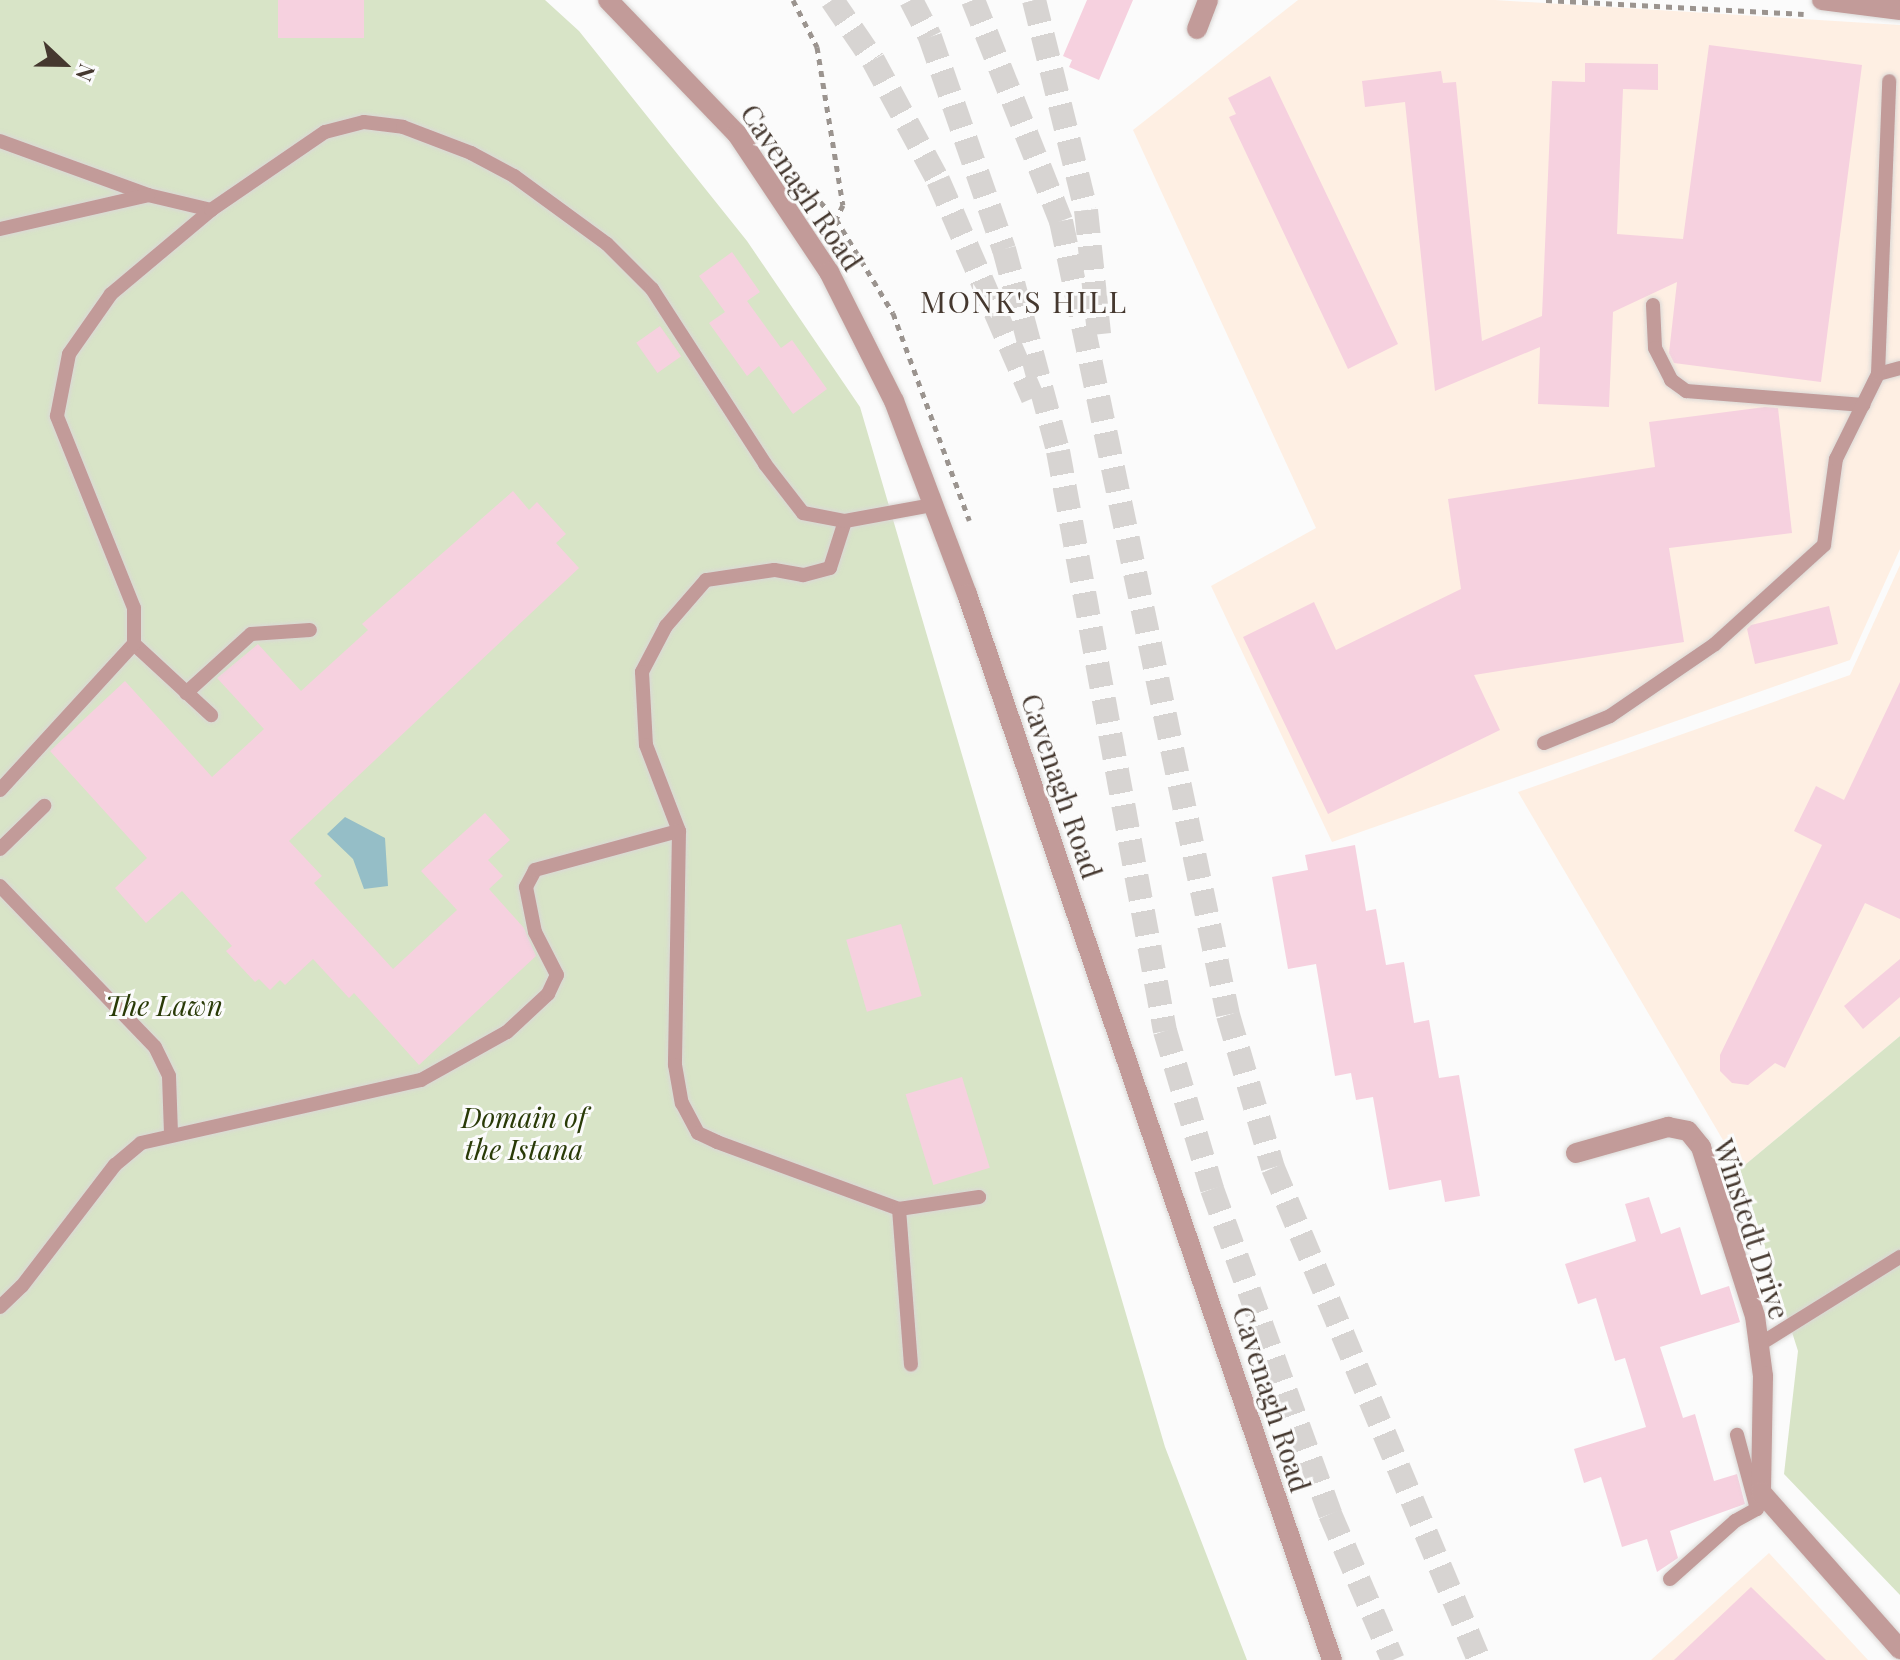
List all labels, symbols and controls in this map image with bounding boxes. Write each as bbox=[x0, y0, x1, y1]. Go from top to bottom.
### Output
north arrow bbox=[24, 24, 104, 104]
text: N bbox=[69, 60, 103, 86]
street label: Cavenagh Road bbox=[734, 97, 870, 277]
district label: MONK'S HILL bbox=[920, 283, 1128, 319]
street label: Cavenagh Road bbox=[1015, 689, 1109, 883]
park label: The Lawn bbox=[105, 988, 223, 1022]
park label: Domain of the Istana bbox=[461, 1100, 587, 1166]
street label: Winstedt Drive bbox=[1707, 1134, 1797, 1324]
street label: Cavenagh Road bbox=[1226, 1302, 1318, 1496]

